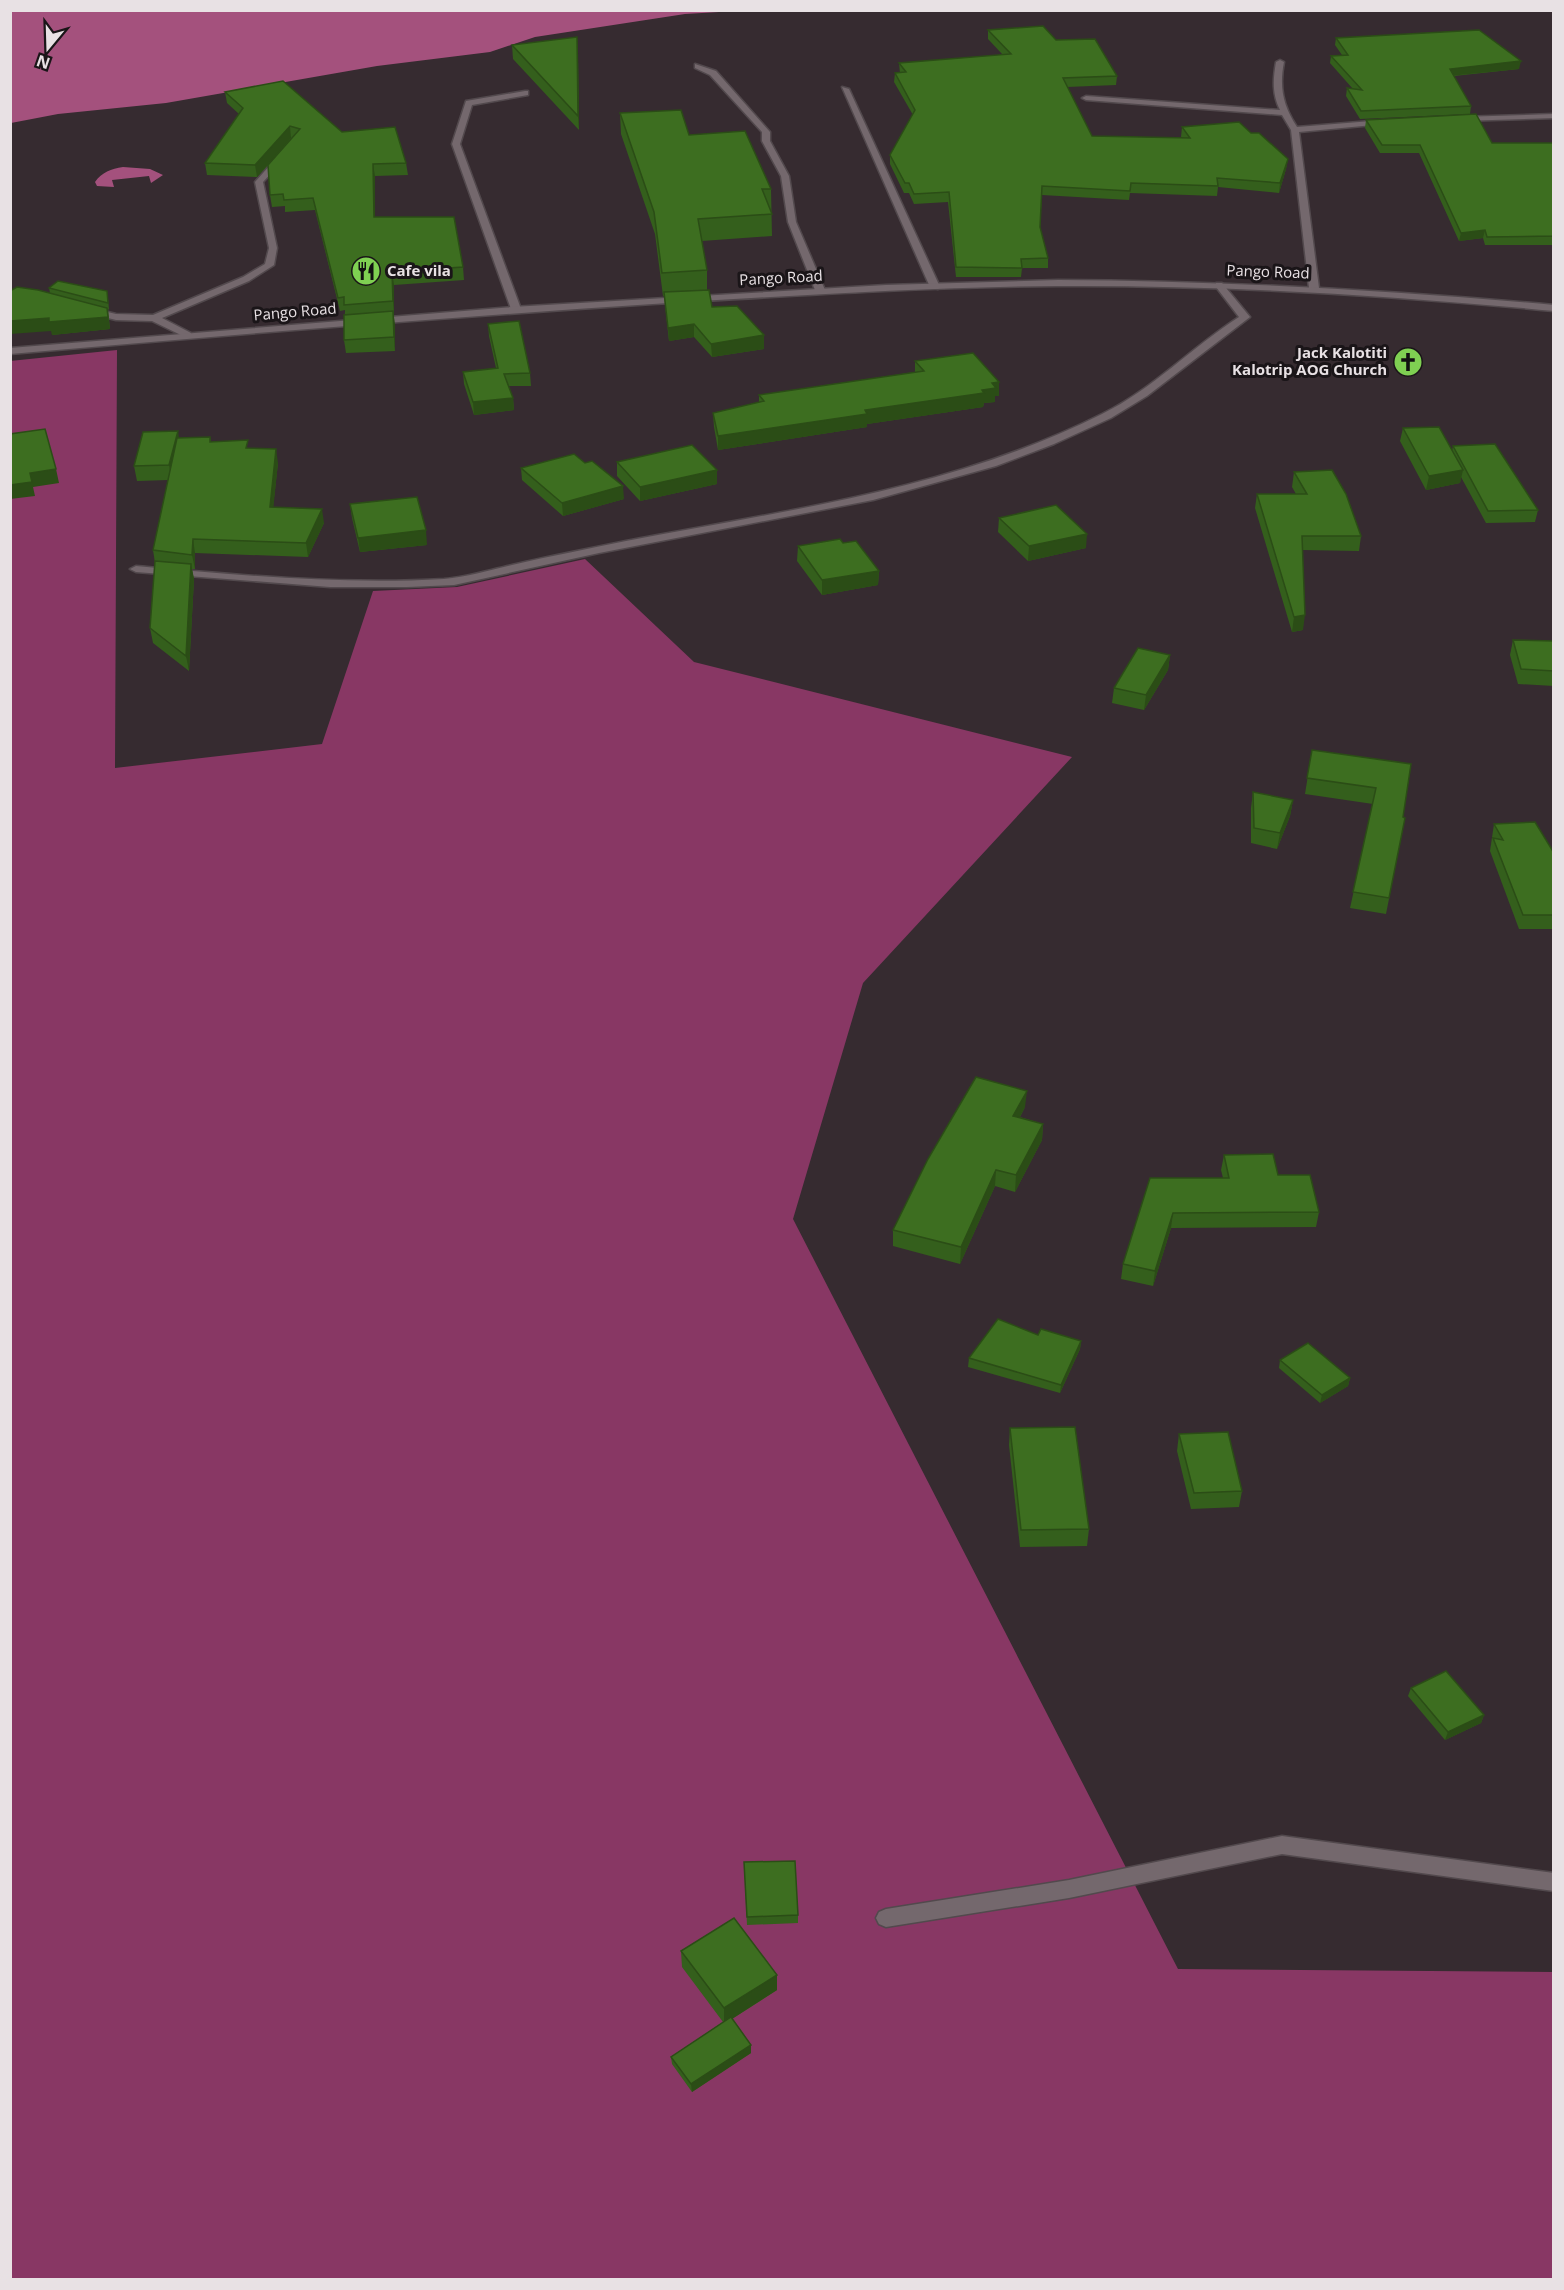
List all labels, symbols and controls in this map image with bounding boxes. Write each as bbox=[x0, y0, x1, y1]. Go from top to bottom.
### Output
north arrow bbox=[18, 18, 78, 78]
text: N bbox=[33, 50, 53, 75]
restaurant icon: Cafe vila bbox=[350, 255, 382, 287]
place label: Cafe vila bbox=[387, 260, 451, 280]
street label: Pango Road bbox=[1226, 260, 1310, 282]
street label: Pango Road bbox=[739, 265, 823, 289]
street label: Pango Road bbox=[252, 297, 337, 325]
place label: Jack Kalotiti Kalotrip AOG Church bbox=[1232, 342, 1387, 379]
church icon: Jack Kalotiti Kalotrip AOG Church bbox=[1392, 346, 1424, 378]

